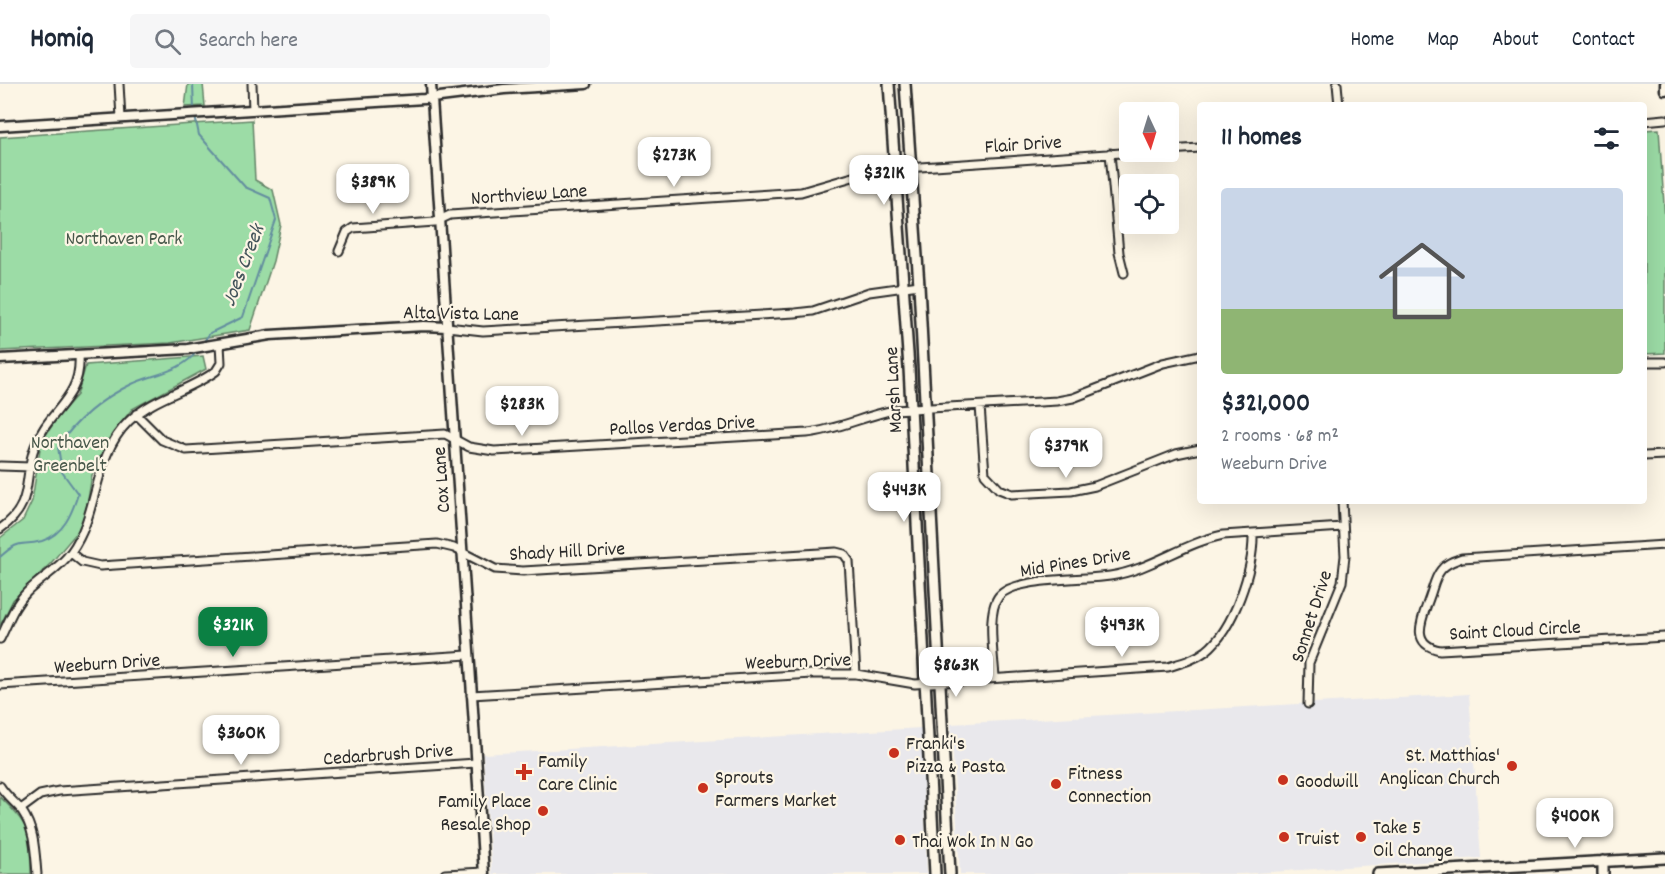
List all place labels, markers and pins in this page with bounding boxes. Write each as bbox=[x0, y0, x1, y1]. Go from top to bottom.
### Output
pin: $273K bbox=[632, 137, 716, 188]
pin: $321K bbox=[842, 155, 926, 206]
pin: $389K bbox=[331, 164, 415, 215]
pin: $283K bbox=[480, 386, 564, 437]
pin: $379K bbox=[1024, 428, 1108, 479]
pin: $443K bbox=[862, 472, 946, 523]
pin: $321K bbox=[191, 607, 275, 658]
pin: $493K bbox=[1080, 607, 1164, 658]
pin: $863K bbox=[914, 647, 998, 698]
pin: $360K bbox=[199, 715, 283, 766]
place label: Franki's Pizza & Pasta bbox=[906, 731, 1006, 782]
place label: St. Matthias' Anglican Church bbox=[1379, 743, 1500, 794]
marker: Franki's Pizza & Pasta bbox=[887, 746, 901, 760]
place label: Family Care Clinic bbox=[538, 749, 617, 800]
marker: St. Matthias' Anglican Church bbox=[1505, 759, 1519, 773]
place label: Fitness Connection bbox=[1068, 761, 1151, 812]
marker: Family Care Clinic bbox=[515, 763, 533, 781]
place label: Sprouts Farmers Market bbox=[715, 765, 837, 816]
place label: Goodwill bbox=[1295, 769, 1359, 797]
marker: Goodwill bbox=[1276, 773, 1290, 787]
marker: Fitness Connection bbox=[1049, 777, 1063, 791]
marker: Sprouts Farmers Market bbox=[696, 781, 710, 795]
place label: Family Place Resale Shop bbox=[438, 789, 531, 840]
pin: $400K bbox=[1533, 798, 1617, 849]
marker: Family Place Resale Shop bbox=[536, 804, 550, 818]
place label: Take 5 Oil Change bbox=[1373, 815, 1453, 866]
place label: Truist bbox=[1296, 826, 1340, 854]
place label: Thai Wok In N Go bbox=[912, 829, 1034, 857]
marker: Truist bbox=[1277, 830, 1291, 844]
marker: Take 5 Oil Change bbox=[1354, 830, 1368, 844]
marker: Thai Wok In N Go bbox=[893, 833, 907, 847]

